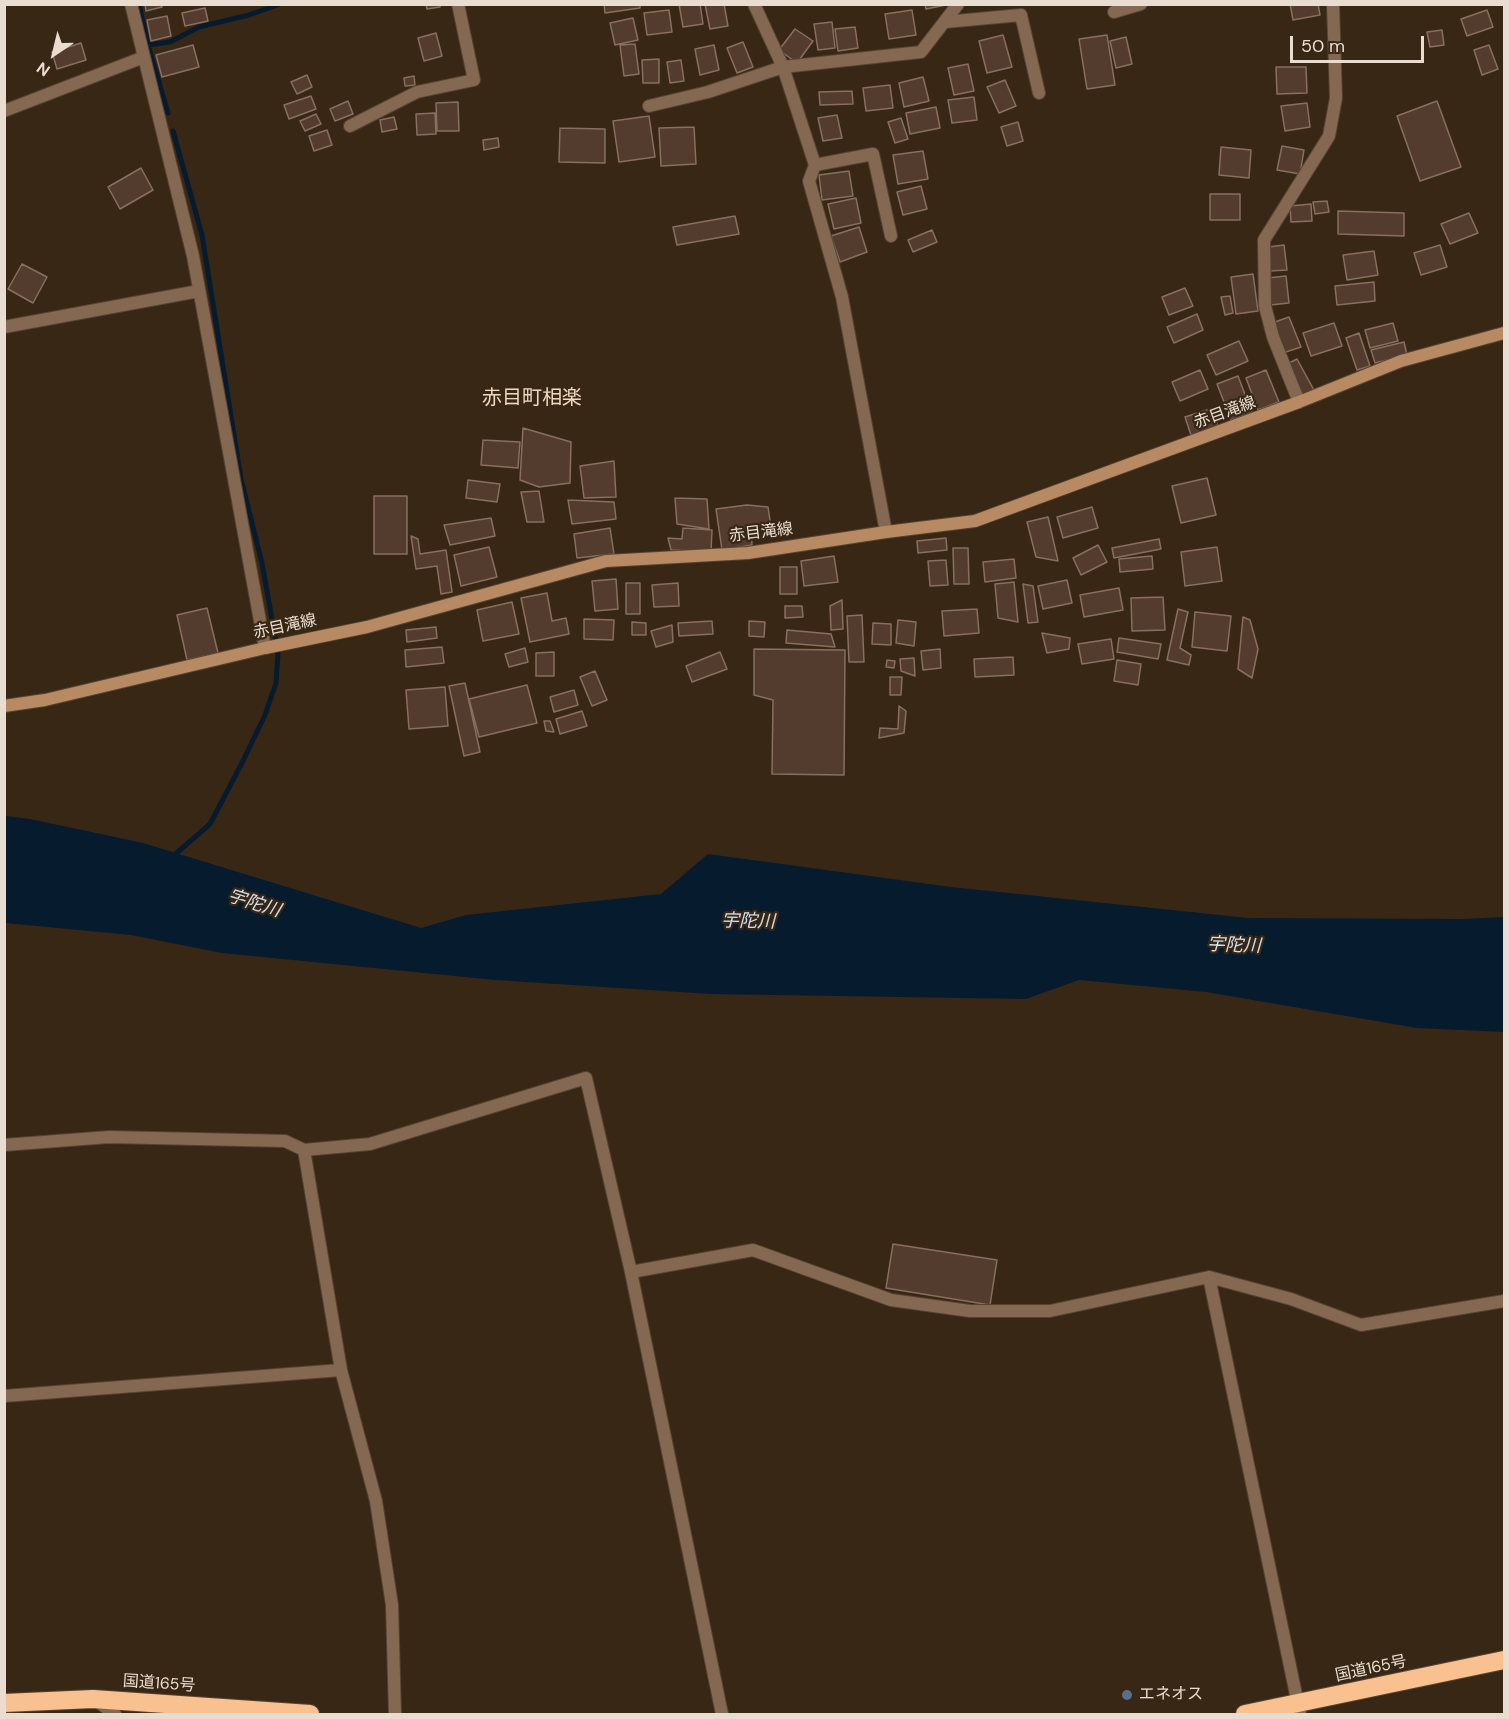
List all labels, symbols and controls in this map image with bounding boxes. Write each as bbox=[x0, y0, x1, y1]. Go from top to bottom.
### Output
north arrow bbox=[24, 24, 84, 84]
scale bar bbox=[1293, 24, 1426, 62]
text: 50 m bbox=[1301, 34, 1345, 58]
text: N bbox=[33, 57, 54, 81]
district label: 赤目町相楽 bbox=[482, 387, 582, 411]
street label: 赤目滝線 bbox=[1192, 393, 1258, 433]
street label: 赤目滝線 bbox=[728, 520, 794, 546]
street label: 赤目滝線 bbox=[252, 611, 318, 643]
water label: 宇陀川 bbox=[225, 886, 283, 922]
water label: 宇陀川 bbox=[721, 911, 775, 933]
water label: 宇陀川 bbox=[1207, 934, 1261, 958]
street label: 国道165号 bbox=[1334, 1652, 1408, 1686]
street label: 国道165号 bbox=[122, 1672, 196, 1696]
place label: エネオス bbox=[1139, 1685, 1203, 1705]
marker: エネオス bbox=[1120, 1688, 1134, 1702]

